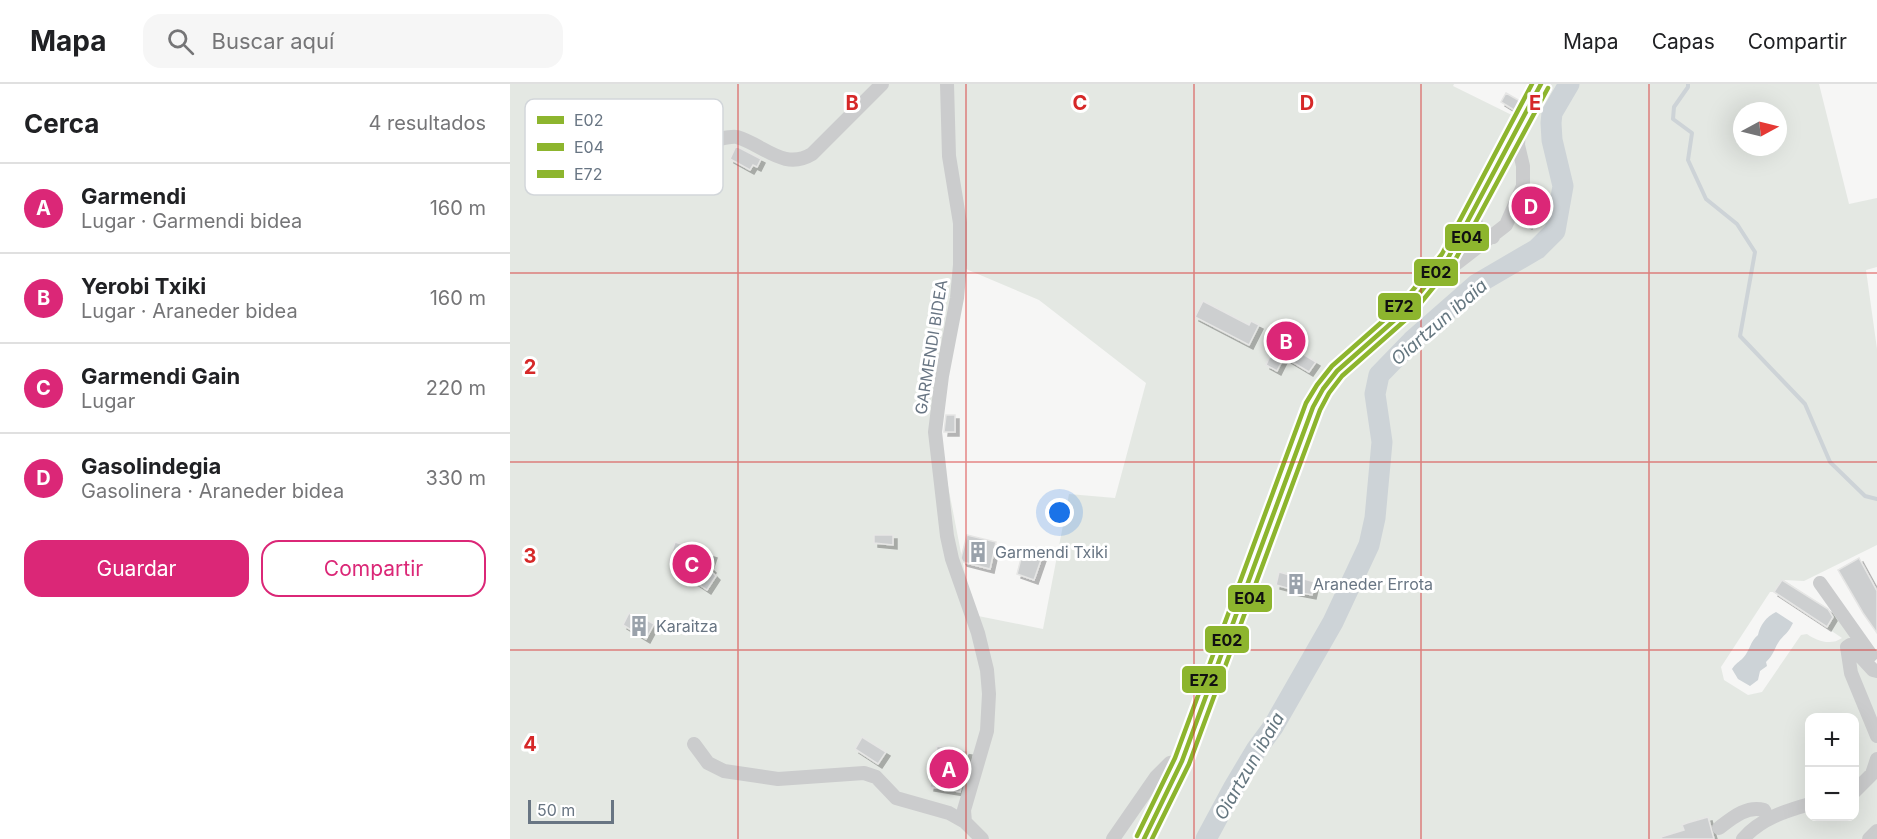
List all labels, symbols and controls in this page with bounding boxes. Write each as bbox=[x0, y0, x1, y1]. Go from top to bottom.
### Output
search box bbox=[143, 14, 563, 68]
text: Mapa bbox=[30, 24, 107, 58]
icon: search bbox=[164, 25, 197, 58]
text: Buscar aquí bbox=[212, 28, 334, 54]
text: Mapa bbox=[1563, 29, 1619, 54]
text: Capas bbox=[1652, 29, 1715, 54]
text: Compartir bbox=[1748, 29, 1847, 54]
text: B bbox=[845, 91, 859, 115]
text: C bbox=[1073, 91, 1087, 115]
text: D bbox=[1300, 91, 1314, 115]
text: E bbox=[1529, 91, 1541, 115]
legend bbox=[525, 99, 723, 195]
north arrow bbox=[1733, 102, 1787, 156]
text: Cerca bbox=[24, 108, 99, 139]
text: E02 bbox=[574, 110, 603, 130]
text: 4 resultados bbox=[368, 111, 486, 135]
text: E04 bbox=[574, 137, 604, 157]
text: E72 bbox=[574, 164, 602, 184]
text: Garmendi bbox=[81, 183, 186, 209]
pin: D bbox=[1512, 184, 1550, 228]
text: A bbox=[36, 196, 51, 220]
text: 160 m bbox=[430, 196, 486, 220]
text: Lugar · Garmendi bidea bbox=[81, 209, 302, 233]
line badge: E04 bbox=[1444, 223, 1490, 252]
text: E04 bbox=[1451, 227, 1483, 247]
line badge: E02 bbox=[1413, 258, 1459, 287]
text: E02 bbox=[1421, 262, 1451, 282]
text: Yerobi Txiki bbox=[81, 273, 206, 299]
water label: Oiartzun ibaia bbox=[1387, 275, 1491, 369]
street label: GARMENDI BIDEA bbox=[910, 278, 952, 416]
text: B bbox=[37, 286, 50, 310]
text: 160 m bbox=[430, 286, 486, 310]
line badge: E72 bbox=[1377, 292, 1422, 321]
text: E72 bbox=[1384, 296, 1414, 316]
text: Lugar · Araneder bidea bbox=[81, 299, 298, 323]
pin: B bbox=[1266, 318, 1306, 364]
text: 2 bbox=[524, 355, 536, 379]
text: Garmendi Gain bbox=[81, 363, 240, 389]
text: C bbox=[36, 376, 51, 400]
text: 220 m bbox=[426, 376, 486, 400]
text: Lugar bbox=[81, 389, 135, 413]
text: Gasolindegia bbox=[81, 453, 221, 479]
text: D bbox=[36, 466, 51, 490]
text: 330 m bbox=[426, 466, 486, 490]
text: Gasolinera · Araneder bidea bbox=[81, 479, 344, 503]
your location bbox=[1045, 498, 1074, 527]
button: Guardar bbox=[24, 540, 249, 597]
button: Compartir bbox=[261, 540, 486, 597]
building icon: Garmendi Txiki bbox=[966, 540, 990, 564]
pin: C bbox=[672, 542, 711, 586]
place label: Garmendi Txiki bbox=[995, 542, 1108, 562]
text: 3 bbox=[524, 544, 536, 568]
building icon: Araneder Errota bbox=[1284, 572, 1308, 596]
place label: Araneder Errota bbox=[1313, 574, 1433, 594]
line badge: E04 bbox=[1227, 584, 1273, 613]
text: E04 bbox=[1234, 588, 1266, 608]
building icon: Karaitza bbox=[627, 614, 651, 638]
place label: Karaitza bbox=[656, 616, 718, 636]
line badge: E02 bbox=[1204, 625, 1250, 654]
text: E02 bbox=[1212, 630, 1242, 650]
line badge: E72 bbox=[1181, 665, 1227, 694]
text: E72 bbox=[1189, 670, 1219, 690]
water label: Oiartzun ibaia bbox=[1210, 709, 1288, 823]
map controls bbox=[1805, 713, 1859, 821]
button: + bbox=[1805, 713, 1859, 767]
text: 4 bbox=[523, 732, 537, 756]
pin: A bbox=[930, 746, 968, 792]
button: − bbox=[1805, 767, 1859, 821]
scale bar bbox=[528, 797, 614, 824]
text: 50 m bbox=[537, 800, 575, 820]

